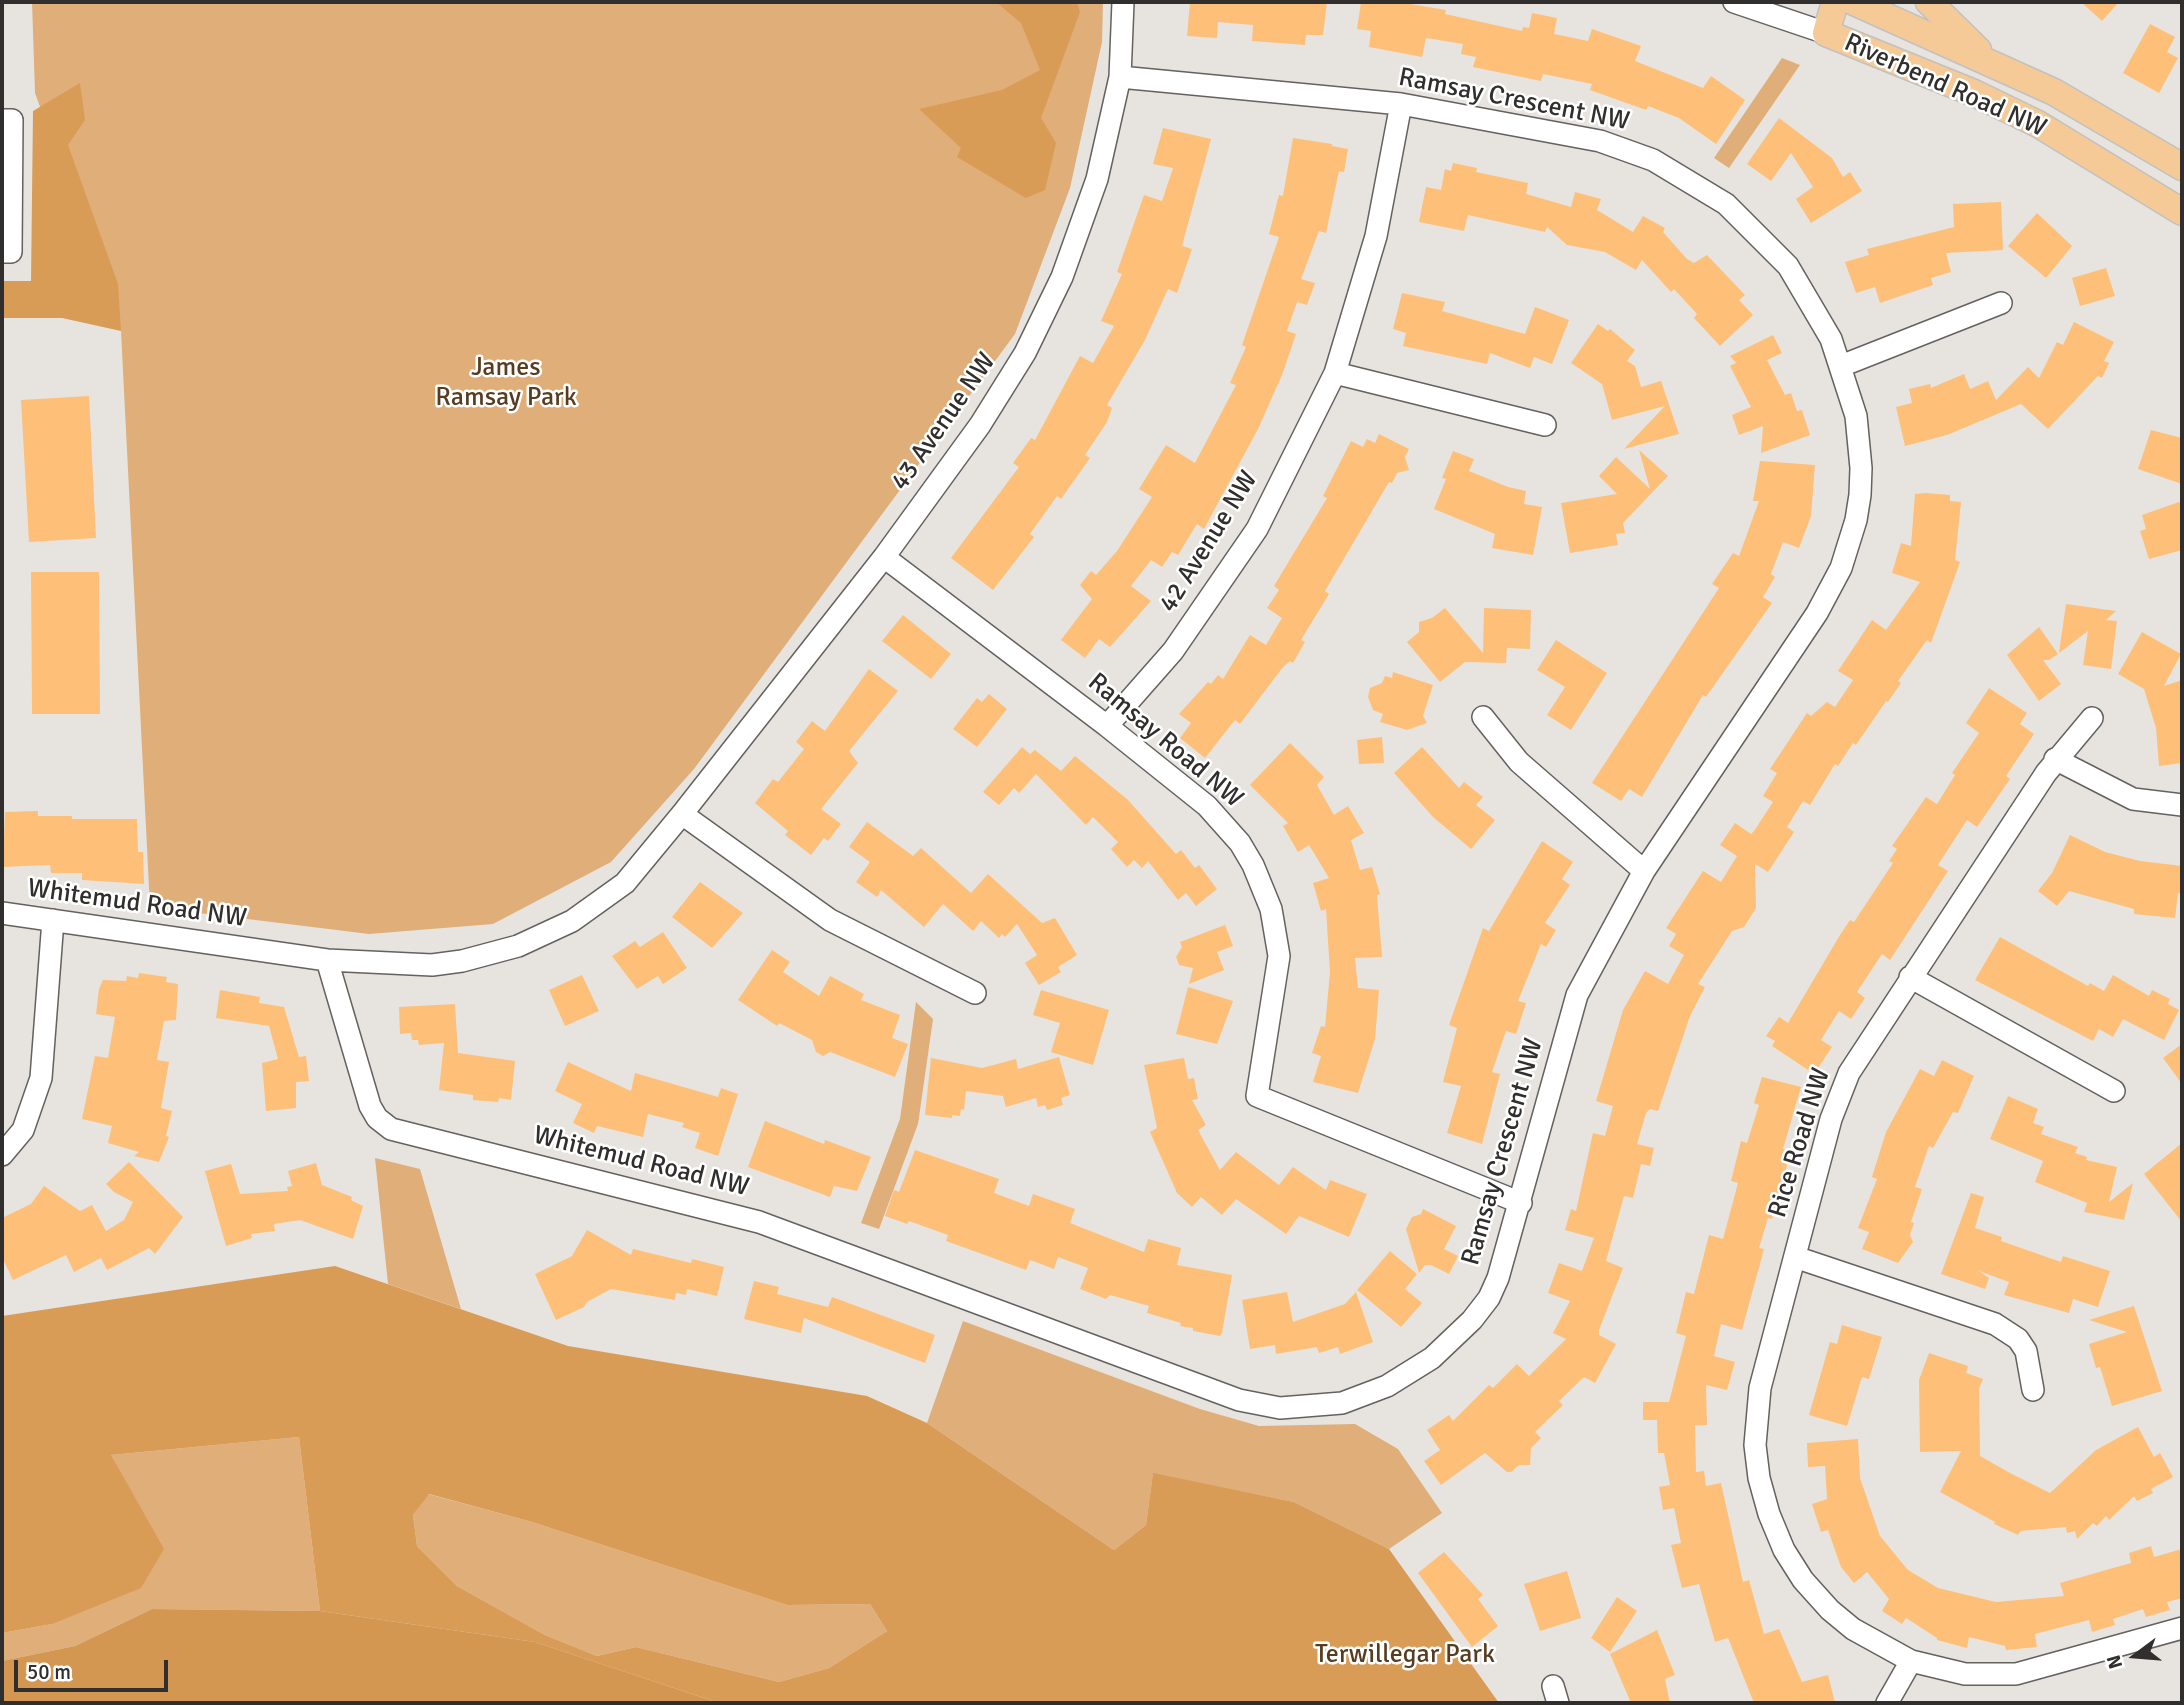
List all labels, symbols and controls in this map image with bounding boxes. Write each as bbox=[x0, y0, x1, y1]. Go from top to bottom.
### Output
street label: Riverbend Road NW bbox=[1839, 27, 2051, 145]
street label: Ramsay Crescent NW bbox=[1396, 62, 1632, 138]
street label: 43 Avenue NW bbox=[885, 347, 1003, 497]
park label: James Ramsay Park bbox=[435, 352, 577, 414]
street label: 42 Avenue NW bbox=[1153, 466, 1265, 618]
street label: Ramsay Road NW bbox=[1081, 667, 1249, 815]
street label: Whitemud Road NW bbox=[26, 873, 248, 935]
street label: Ramsay Crescent NW bbox=[1456, 1035, 1550, 1269]
street label: Rice Road NW bbox=[1762, 1065, 1838, 1221]
street label: Whitemud Road NW bbox=[530, 1120, 752, 1204]
north arrow bbox=[2100, 1621, 2170, 1691]
park label: Terwillegar Park bbox=[1315, 1639, 1495, 1671]
scale bar bbox=[18, 1646, 172, 1690]
text: N bbox=[2101, 1652, 2128, 1671]
text: 50 m bbox=[27, 1659, 71, 1685]

